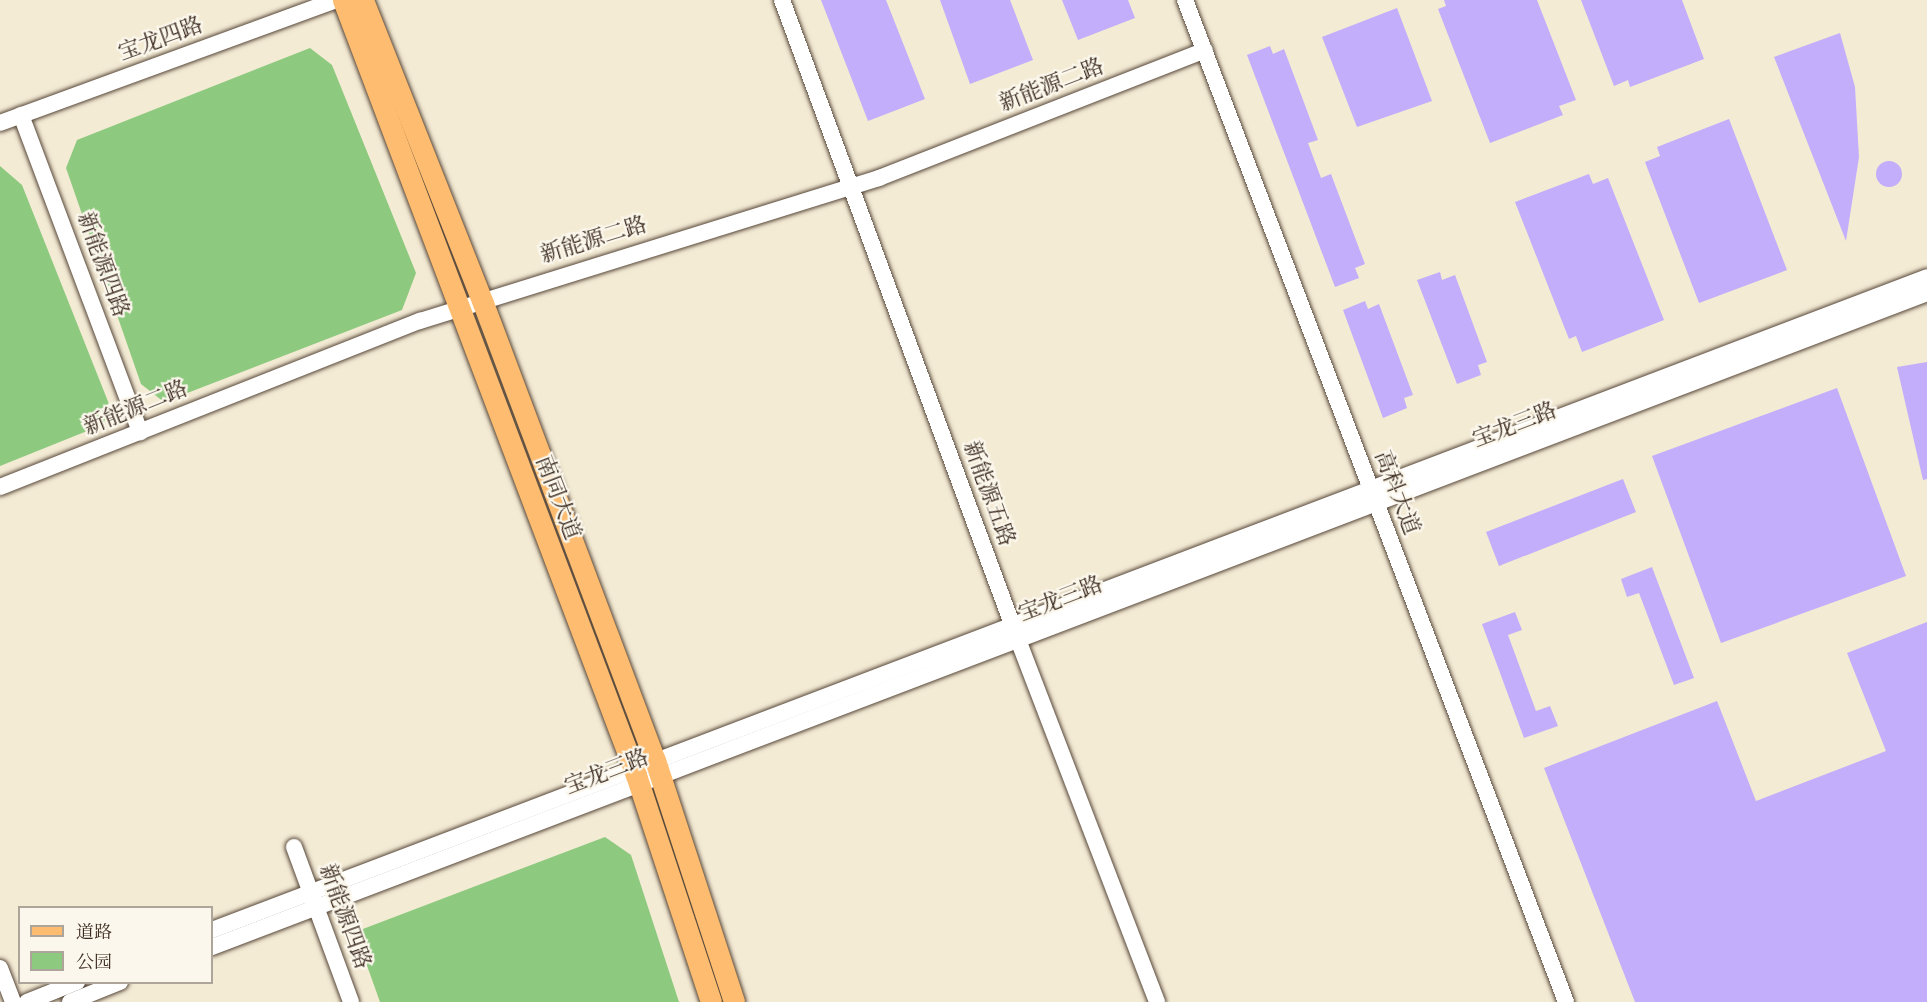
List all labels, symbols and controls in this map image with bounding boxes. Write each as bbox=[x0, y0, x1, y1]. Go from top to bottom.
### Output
street label: 宝龙四路 bbox=[115, 13, 207, 67]
street label: 新能源二路 bbox=[996, 54, 1108, 118]
street label: 新能源四路 bbox=[71, 209, 133, 321]
street label: 新能源二路 bbox=[538, 212, 650, 270]
street label: 新能源二路 bbox=[80, 376, 192, 442]
street label: 宝龙三路 bbox=[1469, 398, 1561, 454]
street label: 新能源五路 bbox=[957, 438, 1019, 550]
street label: 高科大道 bbox=[1368, 447, 1424, 539]
street label: 南同大道 bbox=[529, 452, 585, 544]
street label: 宝龙三路 bbox=[1015, 572, 1107, 628]
street label: 宝龙三路 bbox=[561, 745, 653, 801]
street label: 新能源四路 bbox=[313, 861, 375, 973]
legend bbox=[18, 906, 213, 984]
text: 道路 bbox=[76, 922, 112, 945]
text: 公园 bbox=[76, 952, 112, 975]

